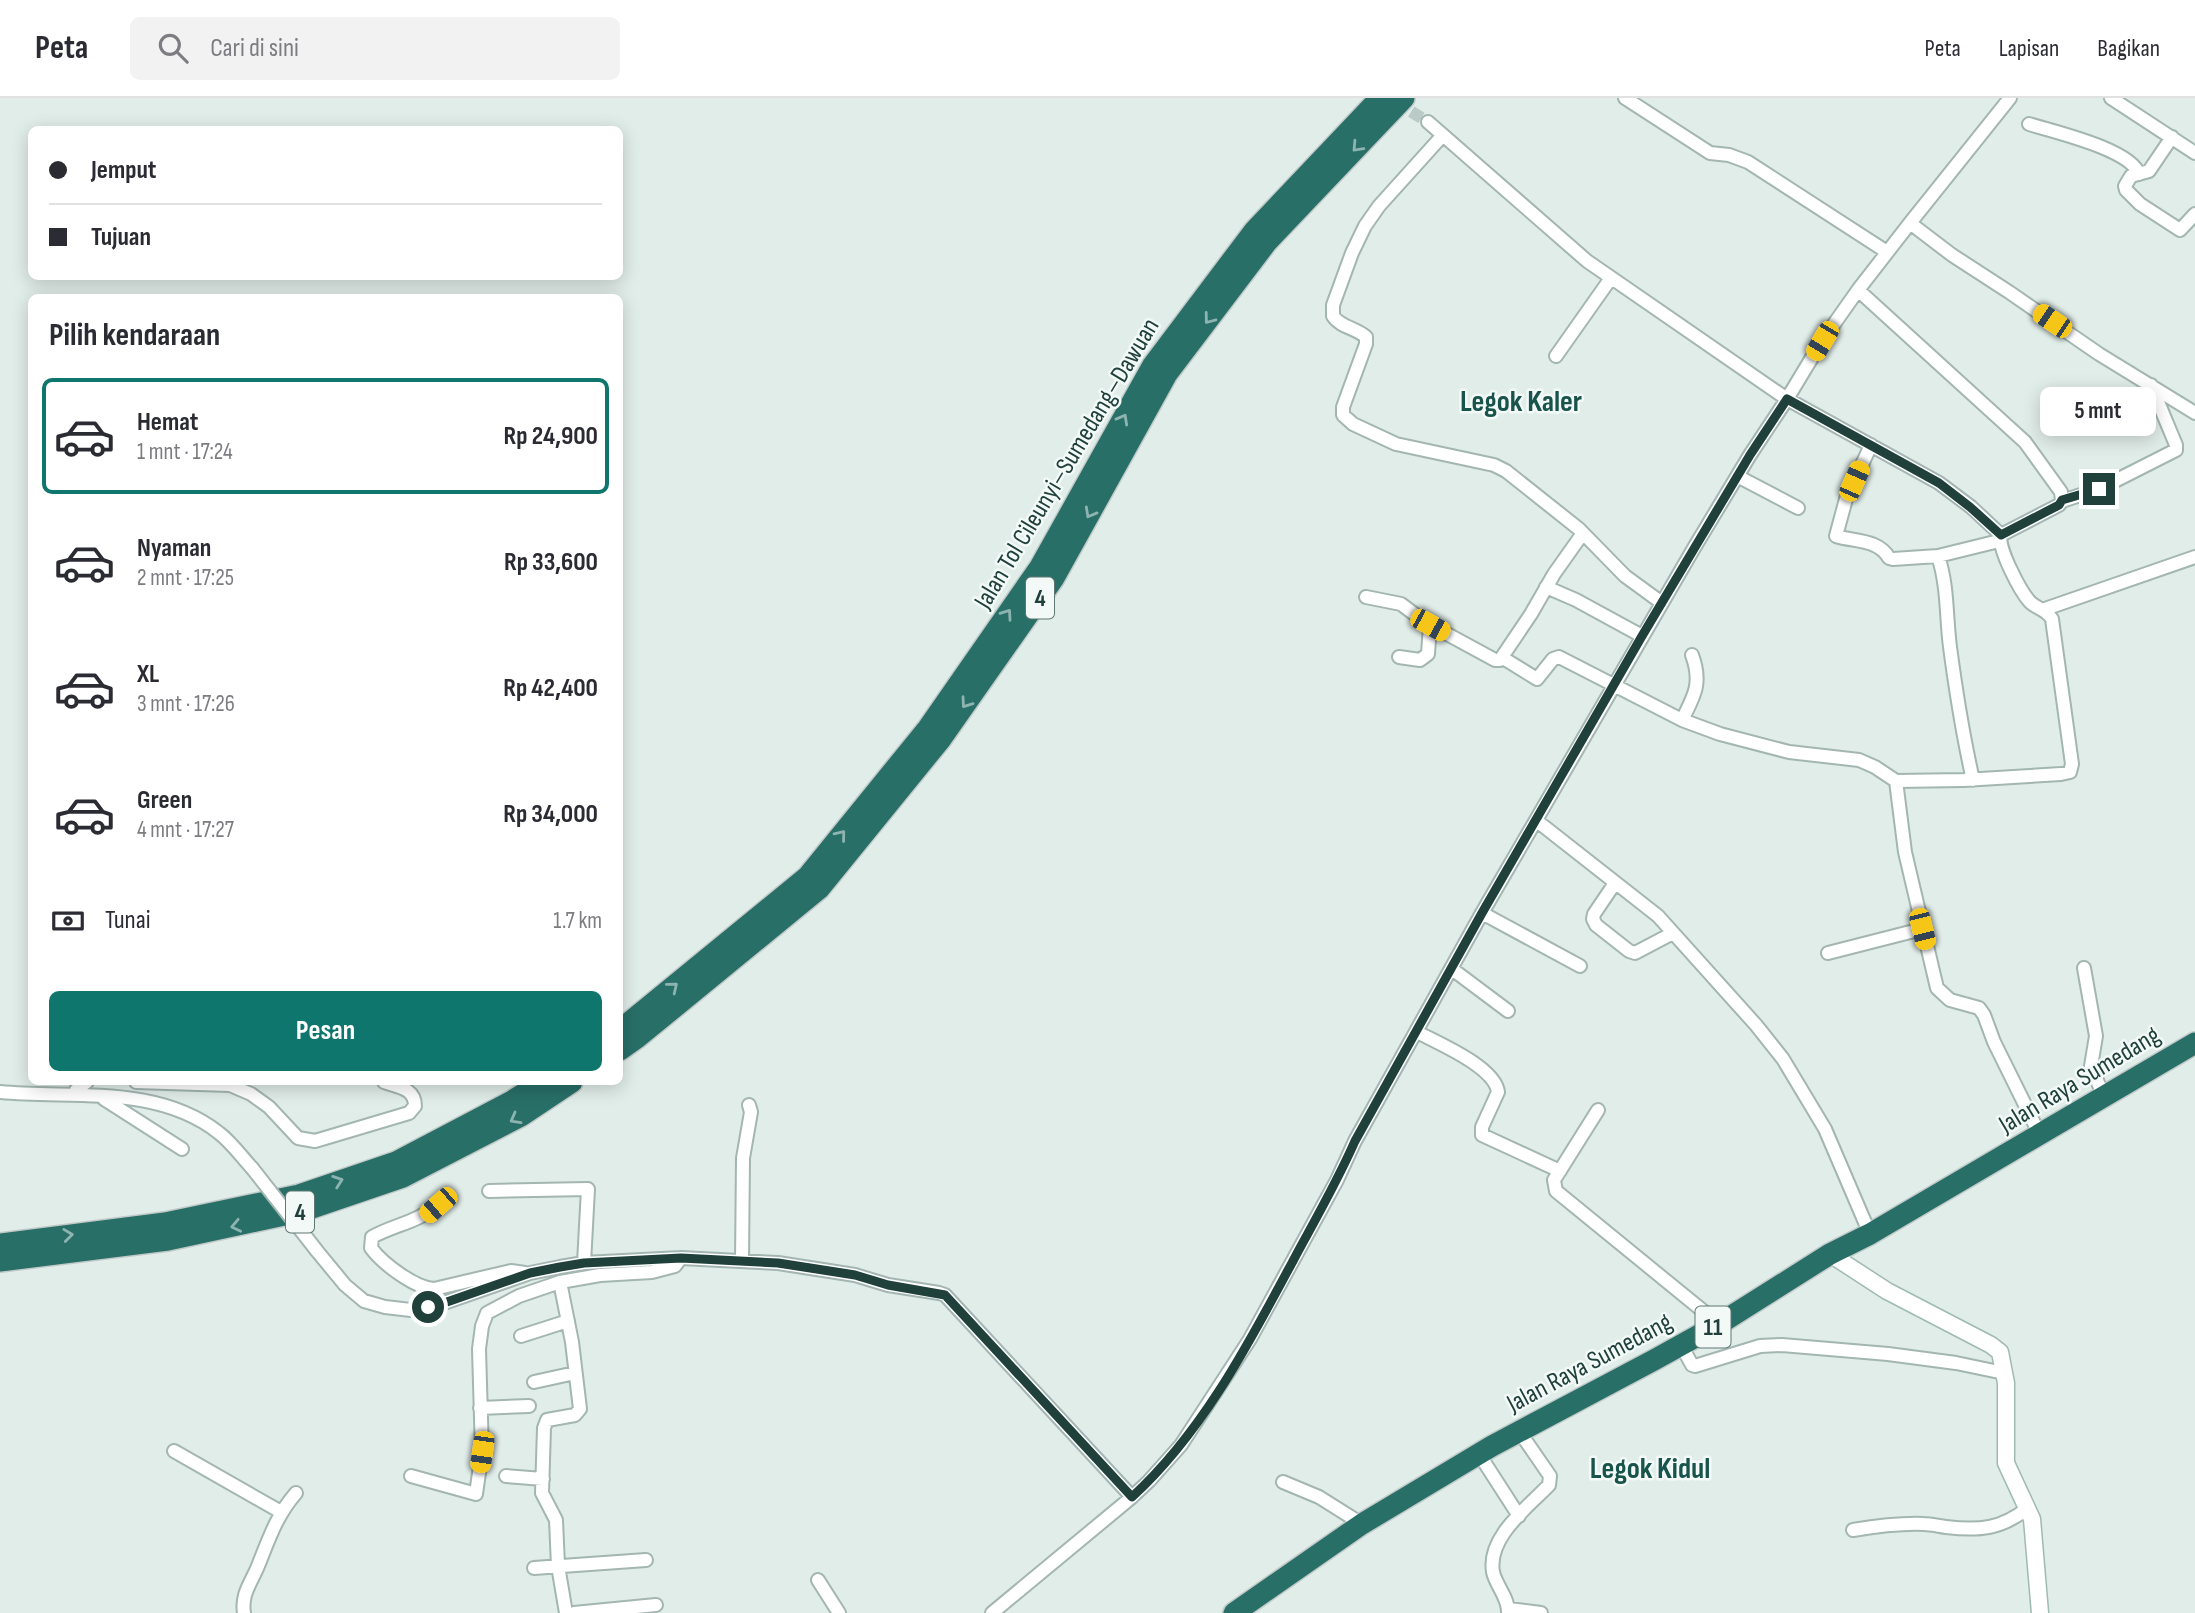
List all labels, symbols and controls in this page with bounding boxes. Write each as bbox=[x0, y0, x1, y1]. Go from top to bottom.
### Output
search box bbox=[130, 17, 620, 80]
text: Peta bbox=[35, 28, 88, 68]
icon: search bbox=[154, 29, 192, 67]
text: Cari di sini bbox=[210, 33, 299, 64]
text: Peta bbox=[1925, 34, 1961, 63]
text: Lapisan bbox=[1999, 34, 2059, 63]
text: Bagikan bbox=[2097, 34, 2160, 63]
one-way arrow bbox=[1352, 139, 1365, 152]
text: Jemput bbox=[91, 155, 156, 186]
text: Tujuan bbox=[91, 222, 151, 253]
car bbox=[2029, 301, 2076, 341]
one-way arrow bbox=[1204, 312, 1217, 324]
street label: Jalan Tol Cileunyi–Sumedang–Dawuan bbox=[968, 313, 1166, 616]
text: Pilih kendaraan bbox=[49, 316, 220, 355]
car bbox=[1803, 318, 1842, 364]
district label: Legok Kaler bbox=[1460, 384, 1582, 420]
callout: 5 mnt bbox=[2041, 388, 2157, 436]
text: 5 mnt bbox=[2075, 397, 2121, 425]
icon: car bbox=[53, 405, 116, 468]
text: Hemat bbox=[137, 407, 198, 438]
one-way arrow bbox=[1115, 413, 1128, 426]
text: Rp 24,900 bbox=[504, 421, 598, 452]
text: 1 mnt · 17:24 bbox=[137, 438, 233, 466]
car bbox=[1836, 458, 1873, 504]
route end bbox=[2083, 473, 2115, 505]
one-way arrow bbox=[1085, 506, 1098, 518]
icon: car bbox=[53, 531, 116, 594]
text: Nyaman bbox=[137, 533, 211, 564]
text: Rp 33,600 bbox=[504, 547, 598, 578]
text: 2 mnt · 17:25 bbox=[137, 564, 234, 592]
road number: 4 bbox=[1026, 578, 1054, 618]
car bbox=[1407, 606, 1454, 644]
one-way arrow bbox=[999, 609, 1011, 622]
icon: car bbox=[53, 657, 116, 720]
text: XL bbox=[137, 659, 159, 690]
text: Rp 42,400 bbox=[503, 673, 598, 704]
text: 3 mnt · 17:26 bbox=[137, 690, 235, 718]
one-way arrow bbox=[962, 695, 974, 708]
icon: car bbox=[53, 783, 116, 846]
text: Green bbox=[137, 785, 192, 816]
text: Rp 34,000 bbox=[503, 799, 598, 830]
text: 4 mnt · 17:27 bbox=[137, 816, 234, 844]
one-way arrow bbox=[833, 831, 845, 844]
icon: cash bbox=[49, 902, 87, 940]
text: Tunai bbox=[105, 905, 151, 936]
car bbox=[1907, 906, 1938, 952]
text: 1.7 km bbox=[553, 907, 602, 935]
one-way arrow bbox=[664, 983, 677, 995]
button: Pesan bbox=[49, 991, 602, 1071]
street label: Jalan Raya Sumedang bbox=[1993, 1020, 2166, 1141]
one-way arrow bbox=[510, 1111, 522, 1124]
one-way arrow bbox=[332, 1175, 344, 1189]
car bbox=[416, 1183, 461, 1227]
road number: 4 bbox=[286, 1192, 314, 1232]
one-way arrow bbox=[230, 1217, 242, 1232]
one-way arrow bbox=[62, 1228, 74, 1243]
route start bbox=[412, 1291, 444, 1323]
street label: Jalan Raya Sumedang bbox=[1501, 1307, 1677, 1420]
road number: 11 bbox=[1696, 1307, 1730, 1348]
car bbox=[469, 1430, 496, 1474]
district label: Legok Kidul bbox=[1590, 1451, 1710, 1487]

